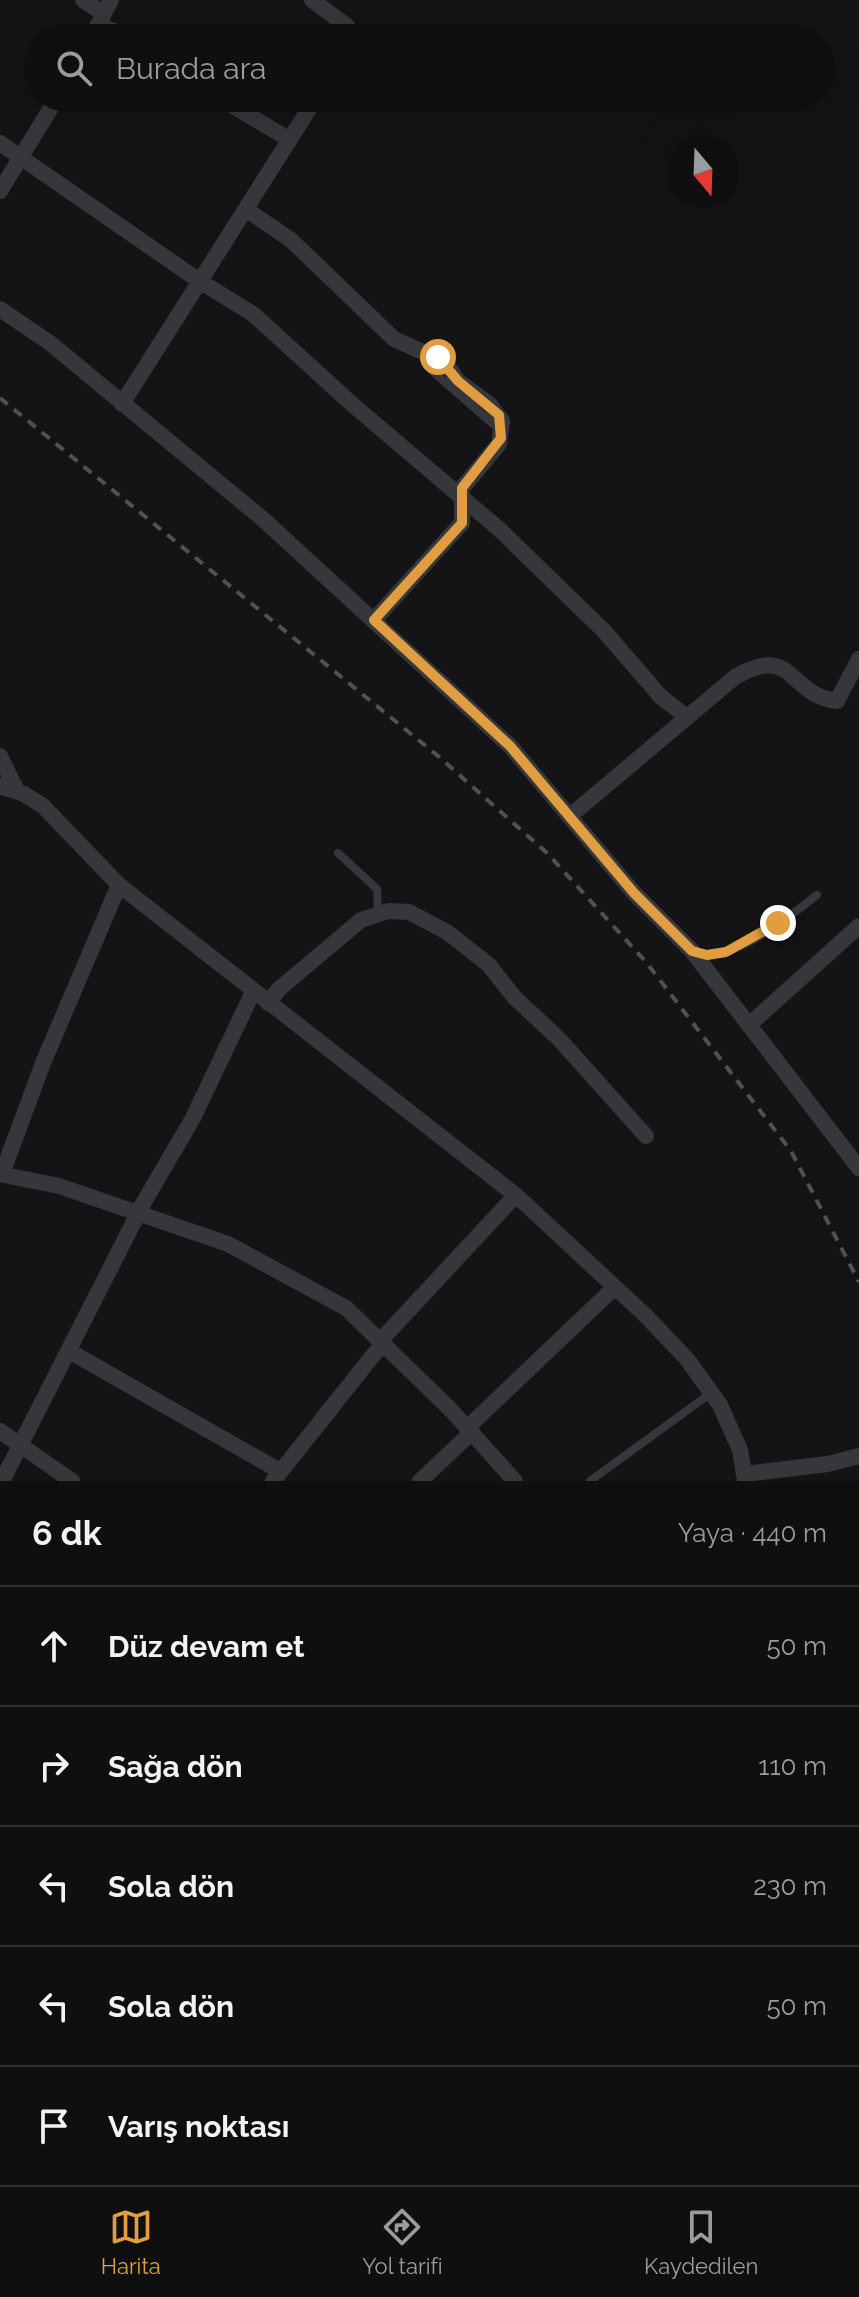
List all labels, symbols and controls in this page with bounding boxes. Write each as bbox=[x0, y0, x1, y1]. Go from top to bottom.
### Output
search box bbox=[24, 24, 835, 112]
icon: search bbox=[52, 46, 96, 90]
text: Burada ara bbox=[116, 51, 266, 86]
north arrow bbox=[667, 136, 739, 208]
route start bbox=[420, 339, 456, 375]
route end bbox=[760, 905, 796, 941]
text: 6 dk bbox=[32, 1513, 102, 1553]
text: Yaya · 440 m bbox=[678, 1518, 827, 1548]
icon: ahead bbox=[32, 1624, 76, 1668]
text: Düz devam et bbox=[108, 1629, 305, 1664]
text: 50 m bbox=[766, 1631, 827, 1661]
icon: right bbox=[32, 1744, 76, 1788]
text: Sağa dön bbox=[108, 1749, 243, 1784]
text: 110 m bbox=[758, 1751, 827, 1781]
icon: left bbox=[32, 1864, 76, 1908]
text: Sola dön bbox=[108, 1869, 234, 1904]
text: 230 m bbox=[753, 1871, 827, 1901]
icon: left bbox=[32, 1984, 76, 2028]
text: Sola dön bbox=[108, 1989, 234, 2024]
text: 50 m bbox=[766, 1991, 827, 2021]
icon: arrive bbox=[32, 2104, 76, 2148]
text: Varış noktası bbox=[108, 2109, 289, 2144]
tab: Harita bbox=[101, 2205, 161, 2279]
tab: Yol tarifi bbox=[362, 2205, 443, 2279]
tab: Kaydedilen bbox=[644, 2205, 758, 2279]

